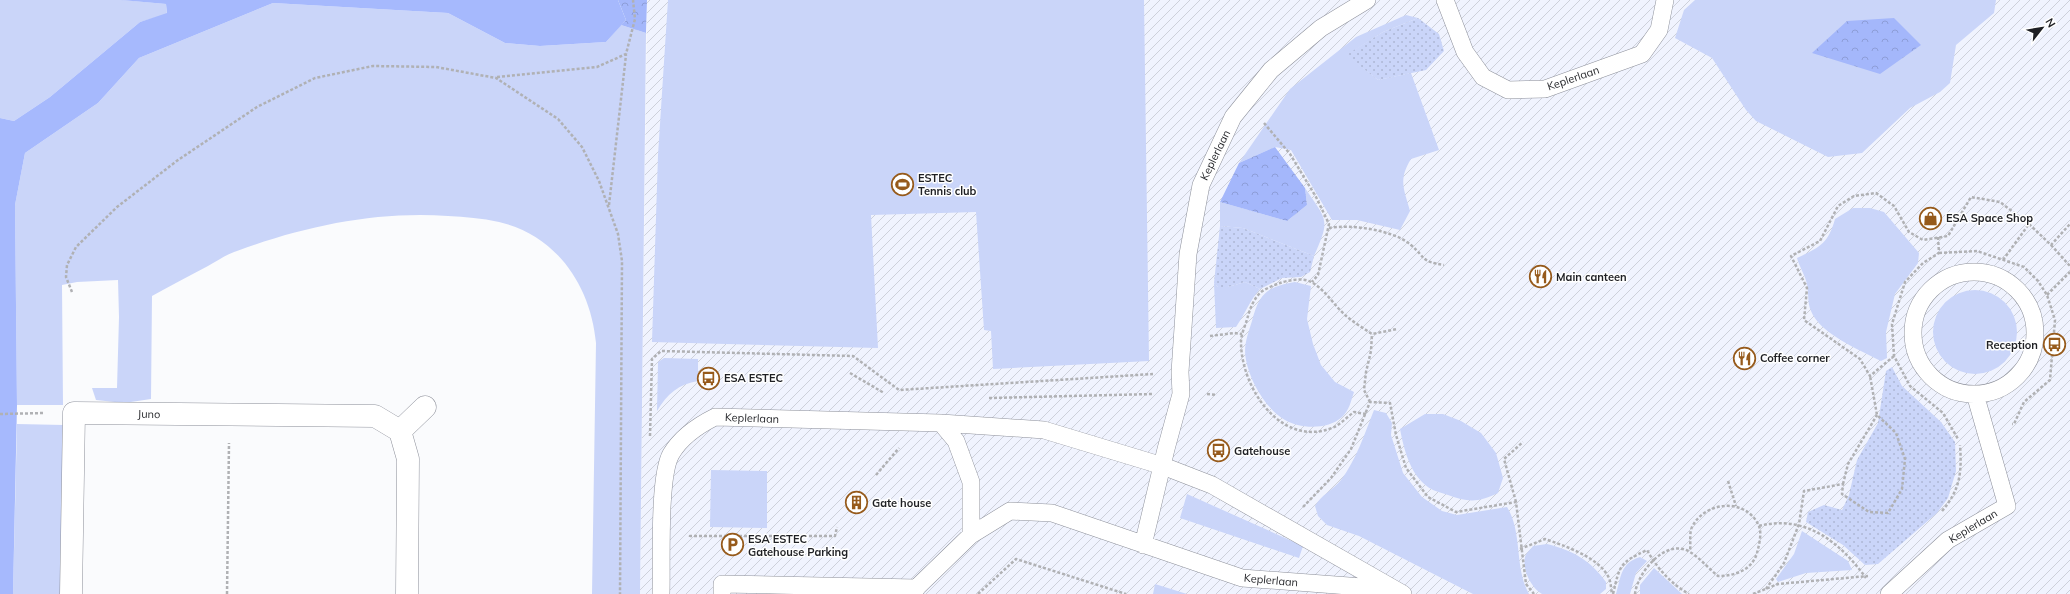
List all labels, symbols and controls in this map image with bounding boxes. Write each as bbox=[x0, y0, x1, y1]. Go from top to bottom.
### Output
north arrow bbox=[2022, 8, 2062, 48]
text: N bbox=[2042, 16, 2059, 30]
street label: Keplerlaan bbox=[1545, 63, 1601, 93]
street label: Keplerlaan bbox=[1197, 128, 1233, 182]
sports icon: ESTEC Tennis club bbox=[889, 171, 915, 197]
place label: ESTEC Tennis club bbox=[918, 171, 977, 198]
shop icon: ESA Space Shop bbox=[1917, 205, 1943, 231]
place label: ESA Space Shop bbox=[1946, 211, 2033, 225]
restaurant icon: Main canteen bbox=[1528, 264, 1554, 290]
place label: Main canteen bbox=[1556, 270, 1627, 284]
bus stop icon: Reception bbox=[2041, 332, 2067, 358]
place label: Reception bbox=[1986, 338, 2038, 352]
restaurant icon: Coffee corner bbox=[1731, 345, 1757, 371]
place label: Coffee corner bbox=[1760, 351, 1830, 365]
bus stop icon: ESA ESTEC bbox=[696, 365, 722, 391]
place label: ESA ESTEC bbox=[724, 371, 783, 385]
street label: Juno bbox=[138, 407, 160, 421]
street label: Keplerlaan bbox=[725, 410, 779, 426]
bus stop icon: Gatehouse bbox=[1206, 438, 1232, 464]
place label: Gatehouse bbox=[1234, 444, 1290, 458]
building icon: Gate house bbox=[844, 490, 870, 516]
place label: Gate house bbox=[872, 496, 931, 510]
street label: Keplerlaan bbox=[1946, 506, 2000, 546]
parking icon: ESA ESTEC Gatehouse Parking bbox=[720, 532, 746, 558]
place label: ESA ESTEC Gatehouse Parking bbox=[748, 532, 848, 559]
street label: Keplerlaan bbox=[1243, 571, 1299, 589]

